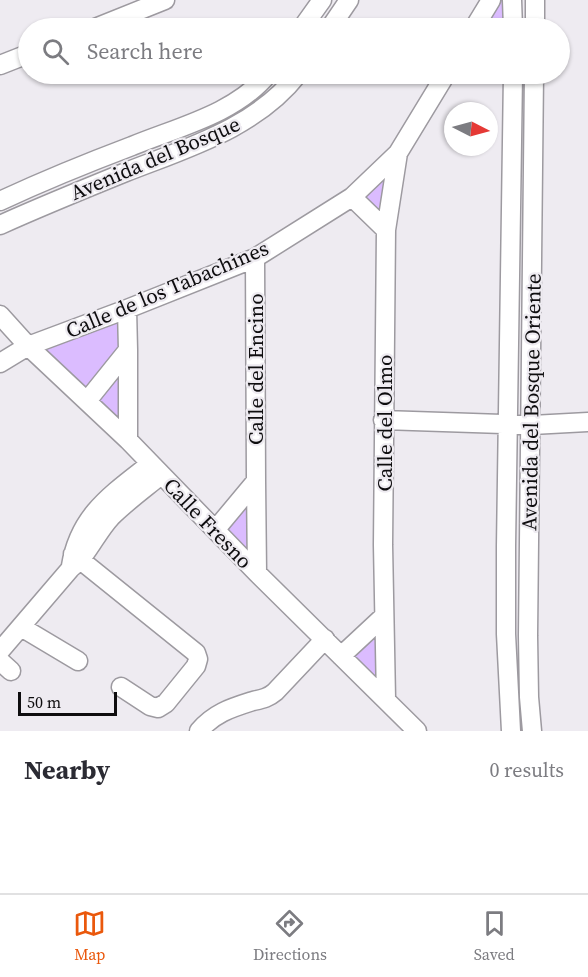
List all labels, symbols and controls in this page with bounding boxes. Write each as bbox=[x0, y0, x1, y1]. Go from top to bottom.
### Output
search box bbox=[18, 18, 570, 84]
icon: search bbox=[39, 35, 72, 68]
text: Search here bbox=[87, 36, 203, 66]
north arrow bbox=[444, 102, 498, 156]
street label: Avenida del Bosque bbox=[66, 109, 244, 207]
street label: Calle de los Tabachines bbox=[61, 233, 273, 345]
street label: Avenida del Bosque Oriente bbox=[514, 273, 548, 531]
street label: Calle del Encino bbox=[241, 293, 270, 445]
street label: Calle del Olmo bbox=[370, 354, 399, 492]
street label: Calle Fresno bbox=[157, 471, 259, 575]
scale bar bbox=[18, 689, 117, 716]
text: 50 m bbox=[27, 691, 61, 713]
text: Nearby bbox=[24, 752, 110, 788]
text: 0 results bbox=[489, 756, 564, 784]
tab: Map bbox=[73, 907, 106, 965]
tab: Directions bbox=[253, 907, 327, 965]
tab: Saved bbox=[474, 907, 515, 965]

